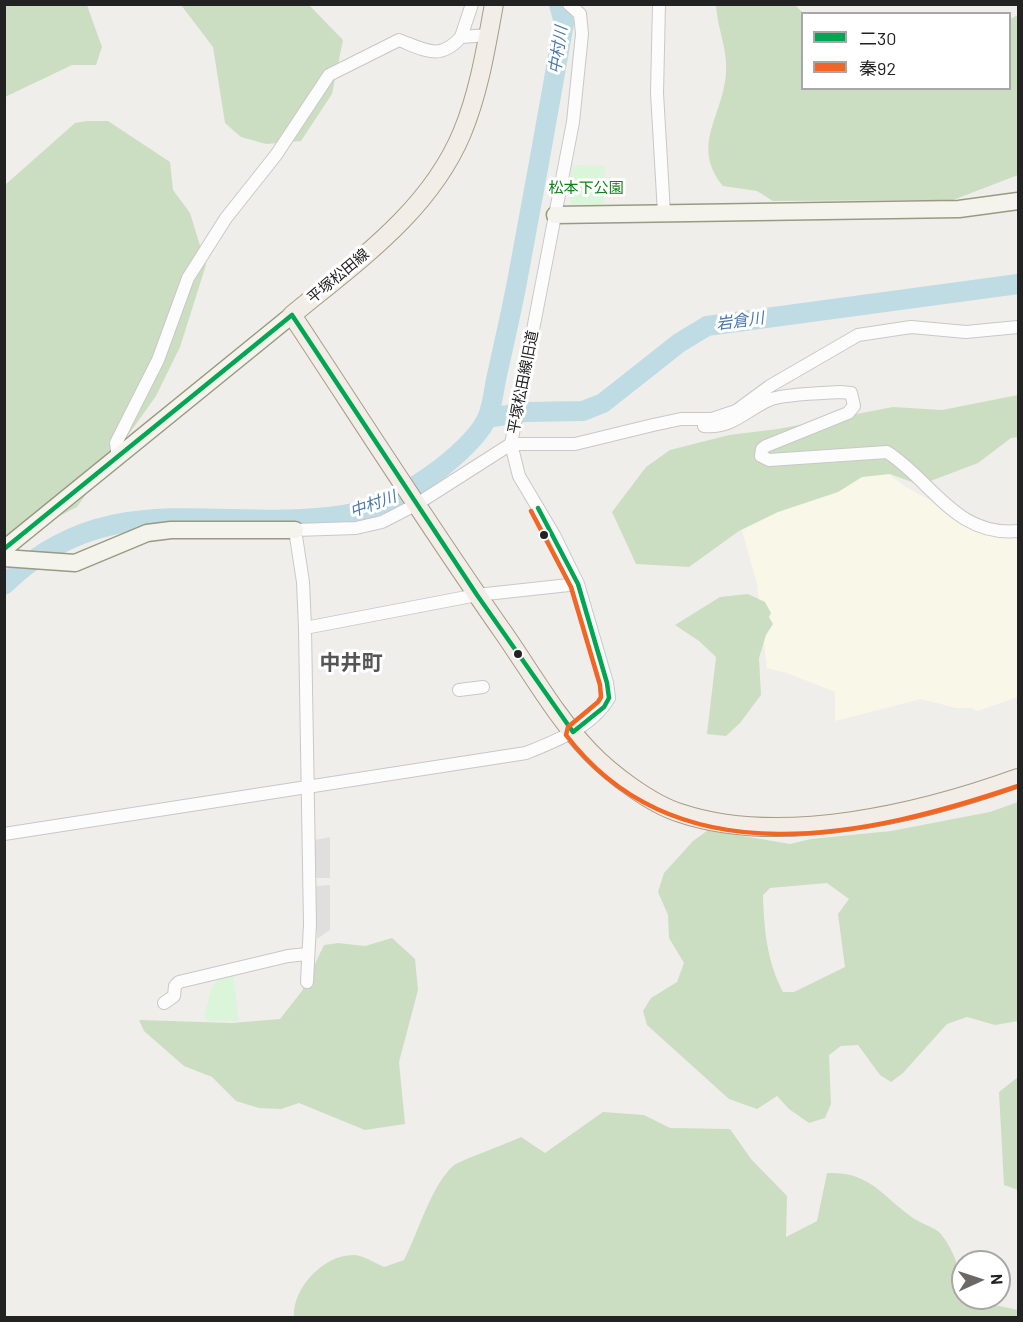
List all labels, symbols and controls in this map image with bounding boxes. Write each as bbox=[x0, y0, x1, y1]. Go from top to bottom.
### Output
legend bbox=[801, 12, 1011, 90]
water label: 中村川 bbox=[545, 25, 571, 75]
text: 二30 bbox=[859, 27, 896, 49]
text: 秦92 bbox=[859, 57, 896, 79]
park label: 松本下公園 bbox=[549, 179, 623, 197]
street label: 平塚松田線 bbox=[303, 245, 373, 307]
water label: 岩倉川 bbox=[715, 308, 765, 334]
street label: 平塚松田線旧道 bbox=[504, 329, 542, 435]
water label: 中村川 bbox=[347, 487, 399, 521]
unlabelled marker bbox=[538, 529, 550, 541]
unlabelled marker bbox=[512, 648, 524, 660]
district label: 中井町 bbox=[320, 650, 382, 676]
north arrow bbox=[951, 1250, 1011, 1310]
text: N bbox=[988, 1273, 1007, 1285]

